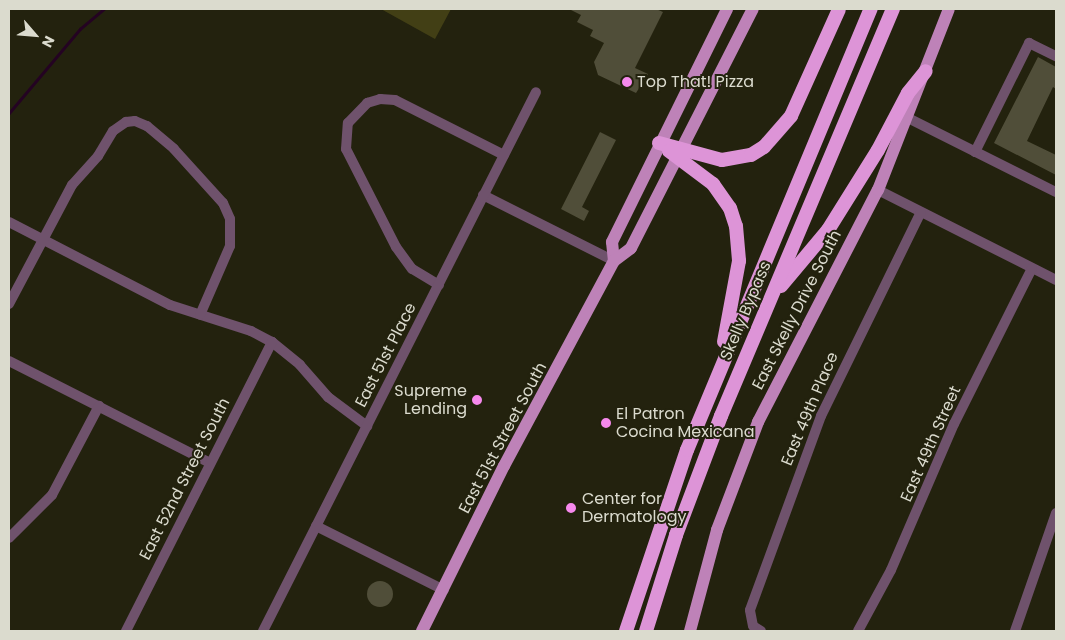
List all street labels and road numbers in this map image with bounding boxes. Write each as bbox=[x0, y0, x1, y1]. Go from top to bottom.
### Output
street label: East Skelly Drive South bbox=[748, 227, 846, 393]
street label: Skelly Bypass bbox=[716, 259, 776, 363]
street label: East 51st Place bbox=[351, 300, 421, 410]
street label: East 49th Place bbox=[777, 349, 843, 469]
street label: East 51st Street South bbox=[455, 359, 551, 517]
street label: East 49th Street bbox=[897, 383, 965, 505]
street label: East 52nd Street South bbox=[136, 395, 234, 563]

